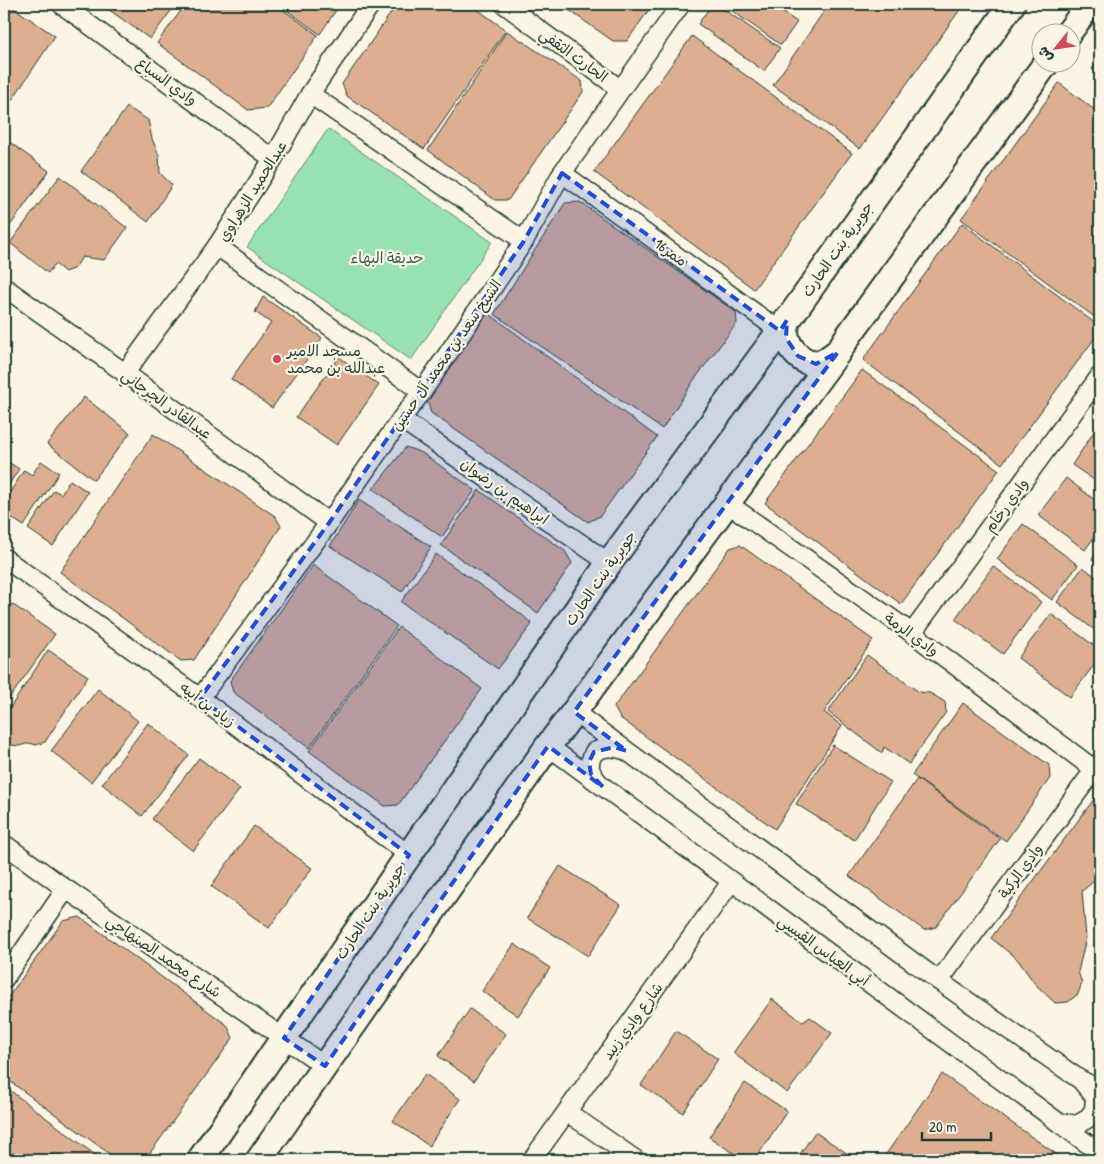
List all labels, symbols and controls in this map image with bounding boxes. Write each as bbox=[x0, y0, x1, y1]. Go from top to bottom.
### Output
north arrow bbox=[1032, 22, 1082, 72]
street label: الحارث الثقفي bbox=[534, 23, 612, 89]
text: ش bbox=[1032, 43, 1056, 66]
street label: وادي السباع bbox=[132, 52, 202, 111]
street label: عبدالحميد الزهراوي bbox=[213, 136, 292, 246]
street label: جويرية بنت الحارث bbox=[796, 197, 878, 301]
street label: ممر16 bbox=[650, 233, 692, 271]
park label: حديقة البهاء bbox=[350, 247, 424, 268]
street label: الشيخ سعد بن محمد آل حسين bbox=[386, 275, 506, 435]
place label: مسجد الامير عبدالله بن محمد bbox=[286, 340, 385, 378]
marker: مسجد الامير عبدالله بن محمد bbox=[271, 353, 283, 365]
street label: عبدالقادر الجرجاني bbox=[116, 364, 216, 446]
street label: ابراهيم بن رضوان bbox=[456, 453, 553, 531]
street label: وادي رخام bbox=[979, 473, 1034, 537]
street label: جويرية بنت الحارث bbox=[559, 526, 641, 630]
street label: وادي الرمة bbox=[880, 607, 944, 662]
street label: زياد بن أبيه bbox=[176, 677, 240, 731]
street label: وادي الركبة bbox=[993, 839, 1048, 903]
street label: جويرية بنت الحارث bbox=[330, 859, 410, 963]
street label: شارع محمد الصنهاجي bbox=[101, 910, 226, 1005]
street label: أبي العباس القيسي bbox=[772, 910, 874, 993]
street label: شارع وادي زبيد bbox=[597, 978, 668, 1065]
scale bar bbox=[922, 1109, 990, 1141]
text: 20 m bbox=[929, 1116, 956, 1137]

